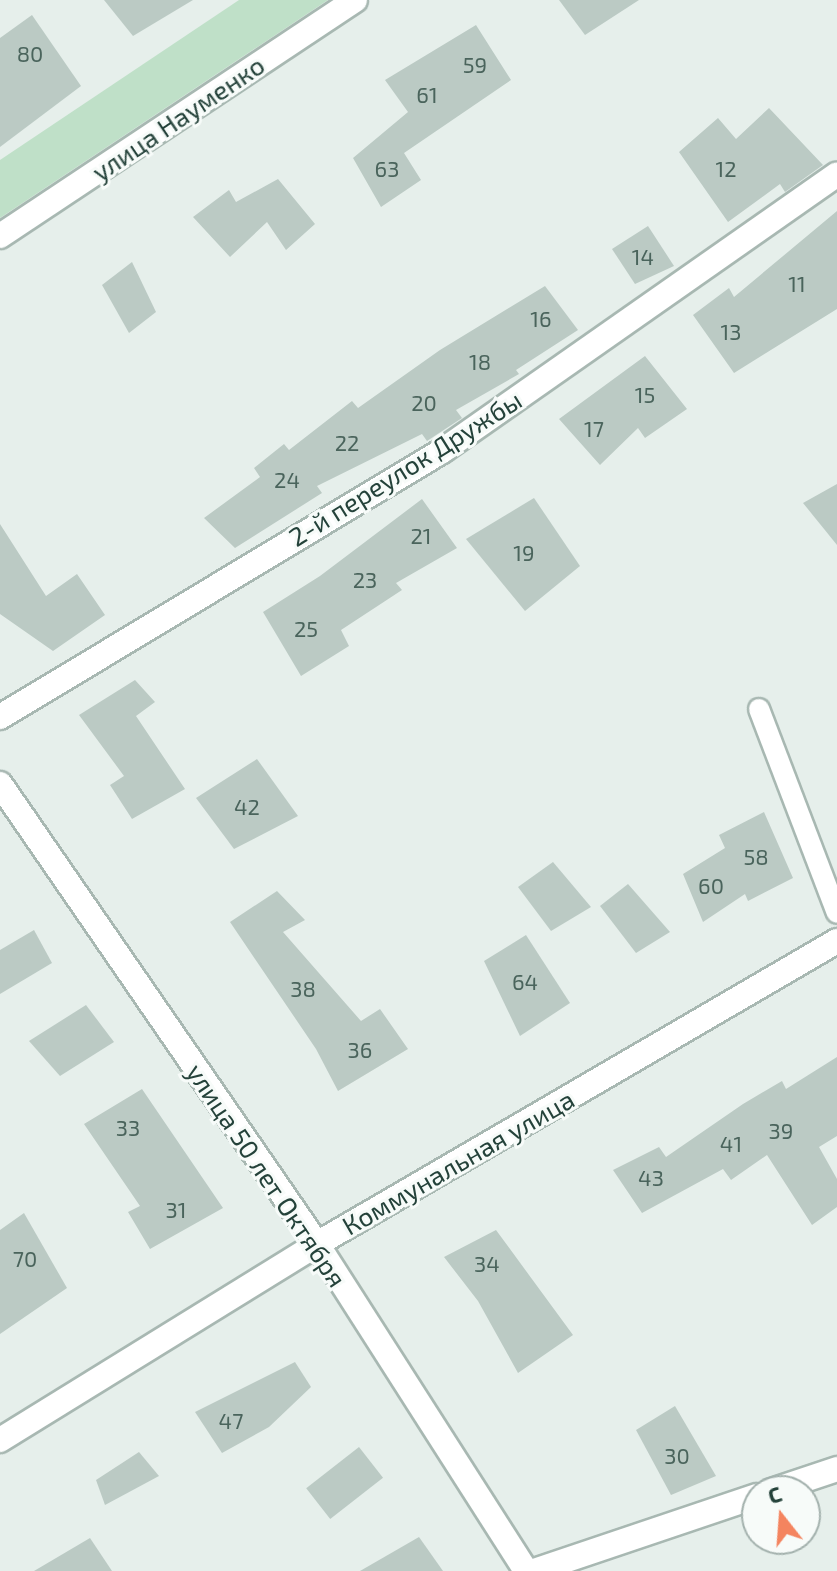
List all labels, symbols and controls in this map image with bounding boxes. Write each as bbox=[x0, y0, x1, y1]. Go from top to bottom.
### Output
house number: 80 bbox=[17, 41, 43, 67]
street label: улица Науменко bbox=[86, 49, 270, 187]
house number: 59 bbox=[463, 52, 487, 78]
house number: 61 bbox=[416, 82, 438, 108]
house number: 63 bbox=[375, 156, 399, 182]
house number: 12 bbox=[715, 156, 737, 182]
house number: 14 bbox=[632, 244, 654, 270]
house number: 11 bbox=[788, 271, 806, 297]
house number: 16 bbox=[530, 306, 552, 332]
house number: 13 bbox=[721, 319, 741, 345]
house number: 18 bbox=[469, 349, 491, 375]
house number: 15 bbox=[635, 382, 655, 408]
street label: 2-й переулок Дружбы bbox=[283, 384, 527, 552]
house number: 20 bbox=[411, 390, 437, 416]
house number: 17 bbox=[584, 416, 604, 442]
house number: 22 bbox=[335, 430, 359, 456]
house number: 24 bbox=[274, 467, 300, 493]
house number: 21 bbox=[410, 523, 432, 549]
house number: 19 bbox=[513, 540, 535, 566]
house number: 23 bbox=[353, 567, 377, 593]
house number: 25 bbox=[294, 616, 318, 642]
house number: 42 bbox=[234, 794, 260, 820]
house number: 58 bbox=[743, 844, 769, 870]
house number: 60 bbox=[698, 873, 724, 899]
house number: 64 bbox=[512, 969, 538, 995]
house number: 38 bbox=[290, 976, 316, 1002]
house number: 36 bbox=[348, 1037, 372, 1063]
street label: улица 50 лет Октября bbox=[181, 1057, 353, 1293]
street label: Коммунальная улица bbox=[337, 1083, 579, 1241]
house number: 33 bbox=[116, 1115, 140, 1141]
house number: 39 bbox=[769, 1118, 793, 1144]
house number: 41 bbox=[720, 1131, 742, 1157]
house number: 43 bbox=[638, 1165, 664, 1191]
house number: 31 bbox=[166, 1197, 186, 1223]
house number: 70 bbox=[13, 1246, 37, 1272]
house number: 34 bbox=[474, 1251, 500, 1277]
house number: 47 bbox=[219, 1408, 243, 1434]
house number: 30 bbox=[664, 1443, 690, 1469]
north arrow bbox=[741, 1475, 821, 1555]
text: С bbox=[765, 1480, 785, 1508]

